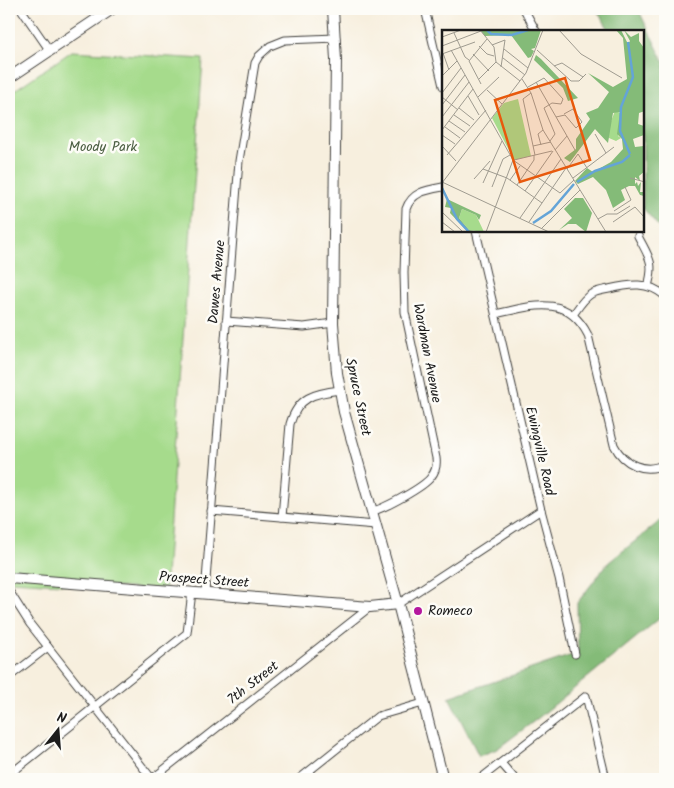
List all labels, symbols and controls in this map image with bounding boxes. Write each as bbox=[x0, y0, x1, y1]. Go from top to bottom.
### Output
inset map bbox=[442, 30, 644, 232]
park label: Moody Park bbox=[69, 136, 138, 158]
street label: Dawes Avenue bbox=[202, 238, 232, 325]
street label: Wardman Avenue bbox=[407, 301, 448, 405]
street label: Spruce Street bbox=[339, 356, 377, 439]
street label: Ewingville Road bbox=[519, 404, 561, 499]
street label: Prospect Street bbox=[158, 566, 250, 594]
place label: Romeco bbox=[428, 600, 473, 622]
marker: Romeco bbox=[412, 605, 424, 617]
street label: 7th Street bbox=[222, 655, 284, 710]
north arrow bbox=[32, 706, 82, 756]
text: N bbox=[54, 707, 69, 730]

